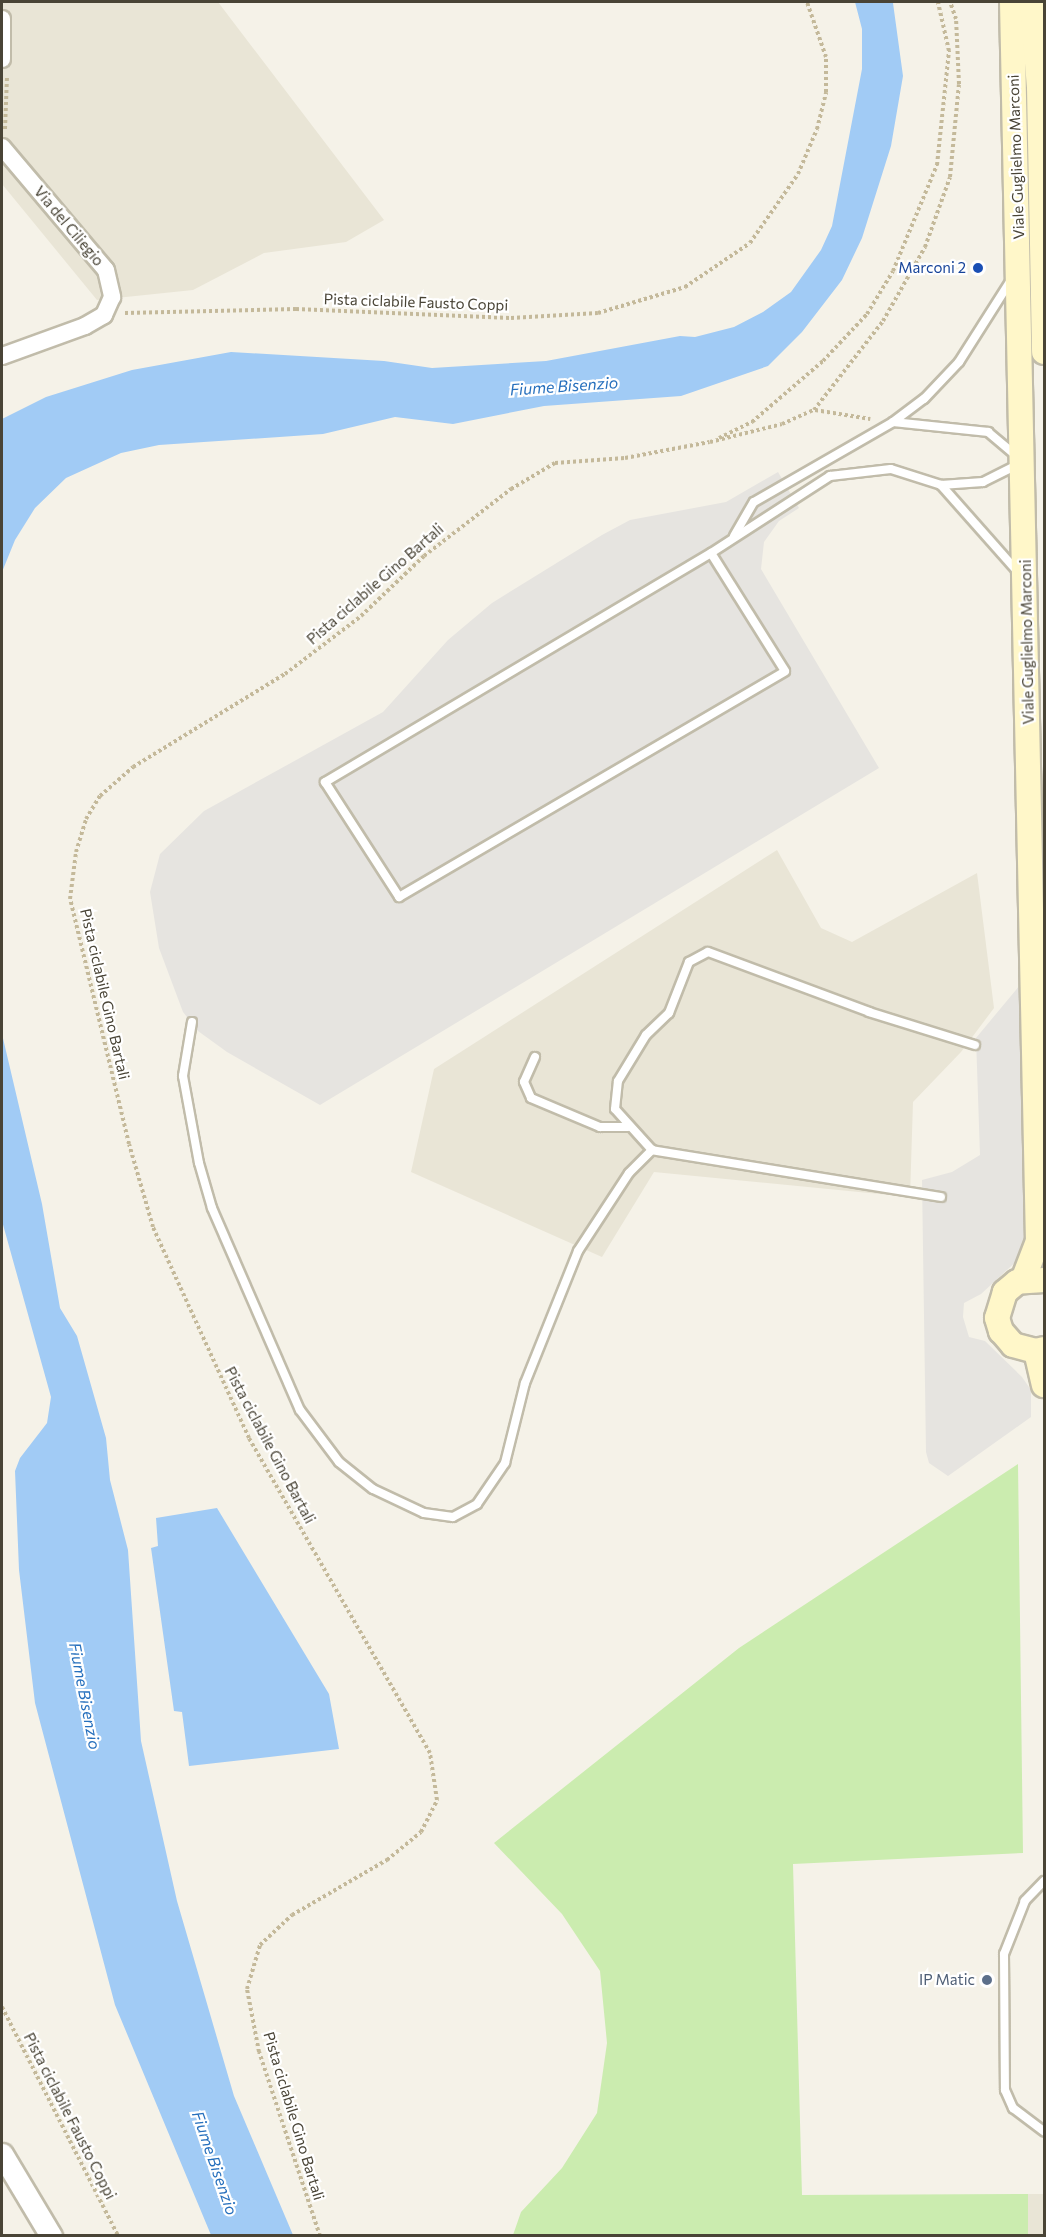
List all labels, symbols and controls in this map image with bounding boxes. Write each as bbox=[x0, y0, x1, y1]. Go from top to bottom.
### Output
street label: Viale Guglielmo Marconi bbox=[1004, 74, 1028, 240]
street label: Via del Ciliegio bbox=[30, 182, 108, 270]
place label: Marconi 2 bbox=[898, 259, 966, 277]
marker: Marconi 2 bbox=[971, 261, 985, 275]
street label: Pista ciclabile Fausto Coppi bbox=[323, 290, 509, 314]
water label: Fiume Bisenzio bbox=[509, 373, 619, 399]
street label: Pista ciclabile Gino Bartali bbox=[303, 520, 447, 648]
street label: Viale Guglielmo Marconi bbox=[1017, 559, 1037, 725]
street label: Pista ciclabile Gino Bartali bbox=[77, 907, 133, 1081]
street label: Pista ciclabile Gino Bartali bbox=[221, 1363, 319, 1527]
water label: Fiume Bisenzio bbox=[65, 1641, 105, 1751]
place label: IP Matic bbox=[919, 1971, 975, 1989]
marker: IP Matic bbox=[980, 1973, 994, 1987]
street label: Pista ciclabile Fausto Coppi bbox=[20, 2030, 120, 2202]
street label: Pista ciclabile Gino Bartali bbox=[260, 2030, 328, 2202]
water label: Fiume Bisenzio bbox=[188, 2109, 242, 2217]

